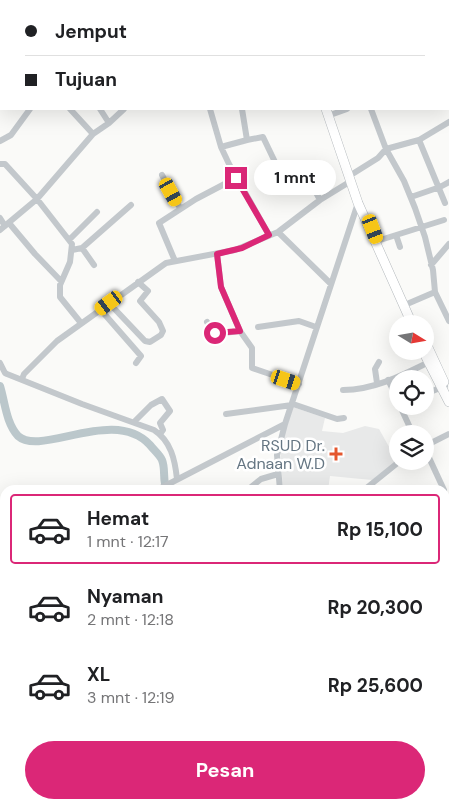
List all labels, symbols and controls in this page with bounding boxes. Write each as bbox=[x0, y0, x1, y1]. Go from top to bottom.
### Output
text: Jemput bbox=[55, 19, 127, 44]
text: Tujuan bbox=[55, 67, 117, 92]
callout: 1 mnt bbox=[254, 160, 336, 196]
route end bbox=[225, 167, 247, 189]
text: 1 mnt bbox=[274, 167, 316, 188]
car bbox=[157, 175, 184, 209]
car bbox=[360, 212, 385, 246]
car bbox=[92, 288, 125, 318]
north arrow bbox=[389, 315, 434, 360]
map controls bbox=[389, 315, 434, 470]
route start bbox=[204, 322, 226, 344]
car bbox=[269, 368, 302, 392]
button: locate bbox=[389, 370, 434, 415]
button: layers bbox=[389, 425, 434, 470]
place label: RSUD Dr. Adnaan W.D bbox=[236, 435, 325, 474]
marker: RSUD Dr. Adnaan W.D bbox=[329, 447, 343, 461]
text: Hemat bbox=[87, 506, 149, 531]
icon: car bbox=[27, 507, 72, 552]
text: Rp 15,100 bbox=[337, 517, 423, 542]
text: 1 mnt · 12:17 bbox=[87, 531, 169, 552]
text: Nyaman bbox=[87, 584, 163, 609]
icon: car bbox=[27, 585, 72, 630]
text: Rp 20,300 bbox=[328, 595, 423, 620]
text: 2 mnt · 12:18 bbox=[87, 609, 174, 630]
text: XL bbox=[87, 662, 110, 687]
icon: car bbox=[27, 663, 72, 708]
text: Rp 25,600 bbox=[328, 673, 423, 698]
text: 3 mnt · 12:19 bbox=[87, 687, 175, 708]
button: Pesan bbox=[25, 741, 425, 799]

